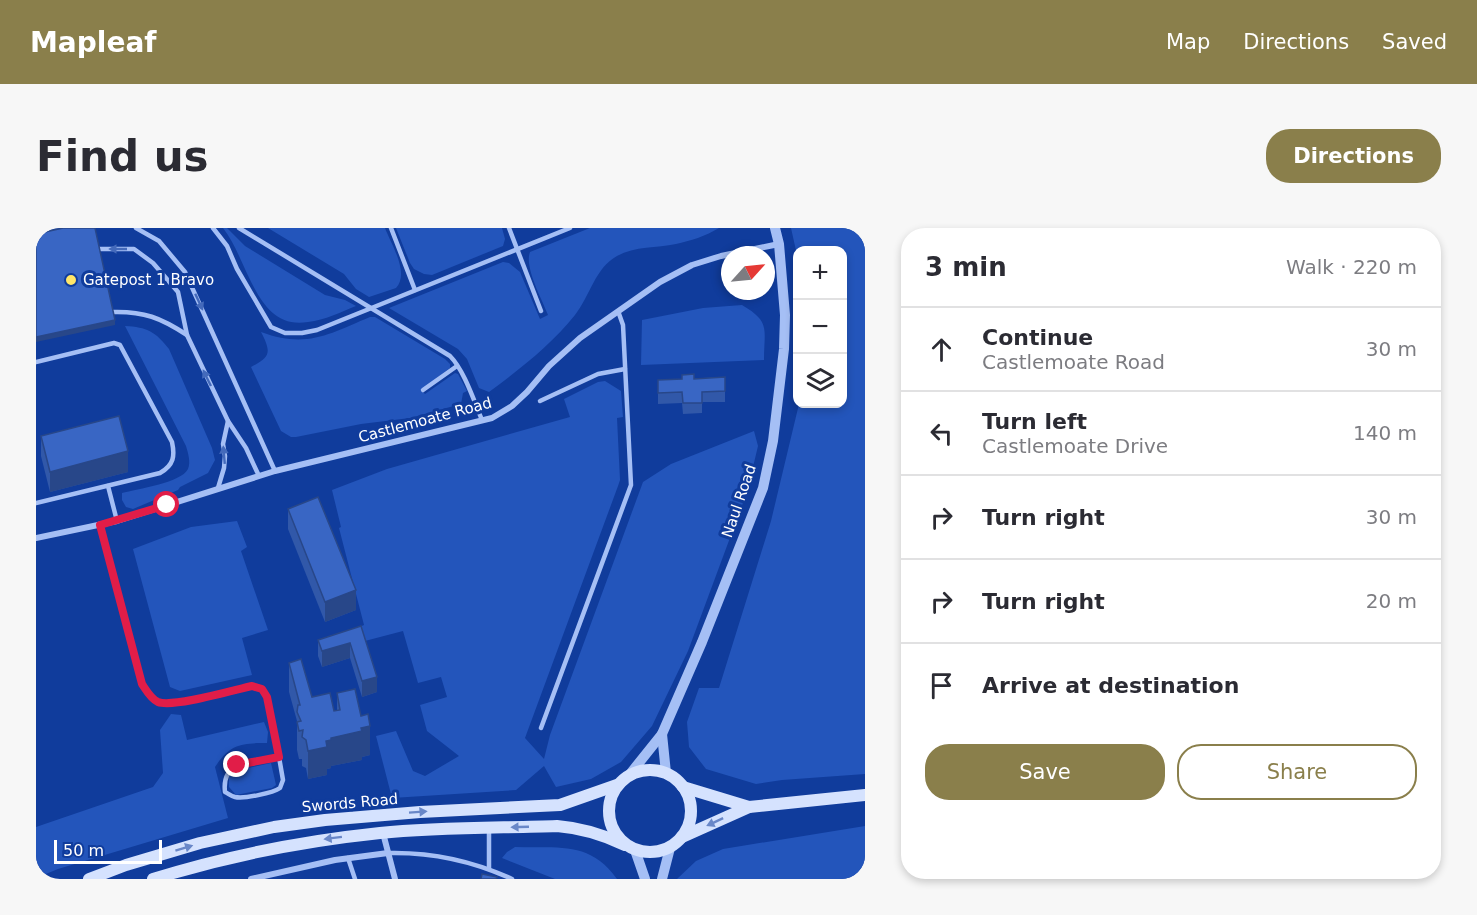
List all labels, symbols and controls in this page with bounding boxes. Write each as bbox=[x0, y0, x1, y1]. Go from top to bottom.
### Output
text: Mapleaf bbox=[30, 26, 156, 59]
text: Map bbox=[1166, 30, 1210, 54]
text: Directions bbox=[1243, 30, 1349, 54]
text: Saved bbox=[1382, 30, 1447, 54]
button: Directions bbox=[1266, 129, 1441, 183]
text: Find us bbox=[36, 132, 209, 181]
one-way arrow bbox=[109, 244, 128, 254]
north arrow bbox=[721, 246, 775, 300]
map controls bbox=[793, 246, 847, 408]
button: + bbox=[793, 246, 847, 300]
text: 3 min bbox=[925, 252, 1007, 282]
text: Walk · 220 m bbox=[1286, 255, 1417, 279]
place label: Gatepost 1 Bravo bbox=[83, 271, 214, 289]
marker: Gatepost 1 Bravo bbox=[64, 273, 78, 287]
one-way arrow bbox=[194, 294, 204, 312]
button: − bbox=[793, 300, 847, 354]
text: Continue bbox=[982, 325, 1093, 350]
icon: ahead bbox=[925, 333, 958, 366]
text: 30 m bbox=[1366, 337, 1417, 361]
text: Castlemoate Road bbox=[982, 350, 1165, 374]
button: layers bbox=[793, 354, 847, 408]
one-way arrow bbox=[203, 370, 212, 387]
street label: Castlemoate Road bbox=[356, 394, 494, 446]
text: Turn left bbox=[982, 409, 1087, 434]
icon: left bbox=[925, 417, 958, 450]
text: 140 m bbox=[1353, 421, 1417, 445]
text: Castlemoate Drive bbox=[982, 434, 1168, 458]
one-way arrow bbox=[219, 445, 228, 464]
street label: Naul Road bbox=[718, 462, 760, 540]
route start bbox=[153, 491, 179, 517]
icon: right bbox=[925, 501, 958, 534]
text: Turn right bbox=[982, 505, 1105, 530]
text: 30 m bbox=[1366, 505, 1417, 529]
icon: right bbox=[925, 585, 958, 618]
text: Turn right bbox=[982, 589, 1105, 614]
text: 20 m bbox=[1366, 589, 1417, 613]
icon: arrive bbox=[925, 669, 958, 702]
text: Arrive at destination bbox=[982, 673, 1239, 698]
button: Save bbox=[925, 744, 1165, 800]
button: Share bbox=[1177, 744, 1417, 800]
route end bbox=[223, 751, 249, 777]
street label: Swords Road bbox=[301, 790, 399, 816]
one-way arrow bbox=[409, 808, 428, 817]
one-way arrow bbox=[707, 818, 724, 827]
one-way arrow bbox=[511, 823, 530, 832]
one-way arrow bbox=[324, 834, 343, 843]
scale bar bbox=[54, 837, 162, 864]
text: 50 m bbox=[63, 841, 104, 860]
one-way arrow bbox=[175, 843, 193, 852]

